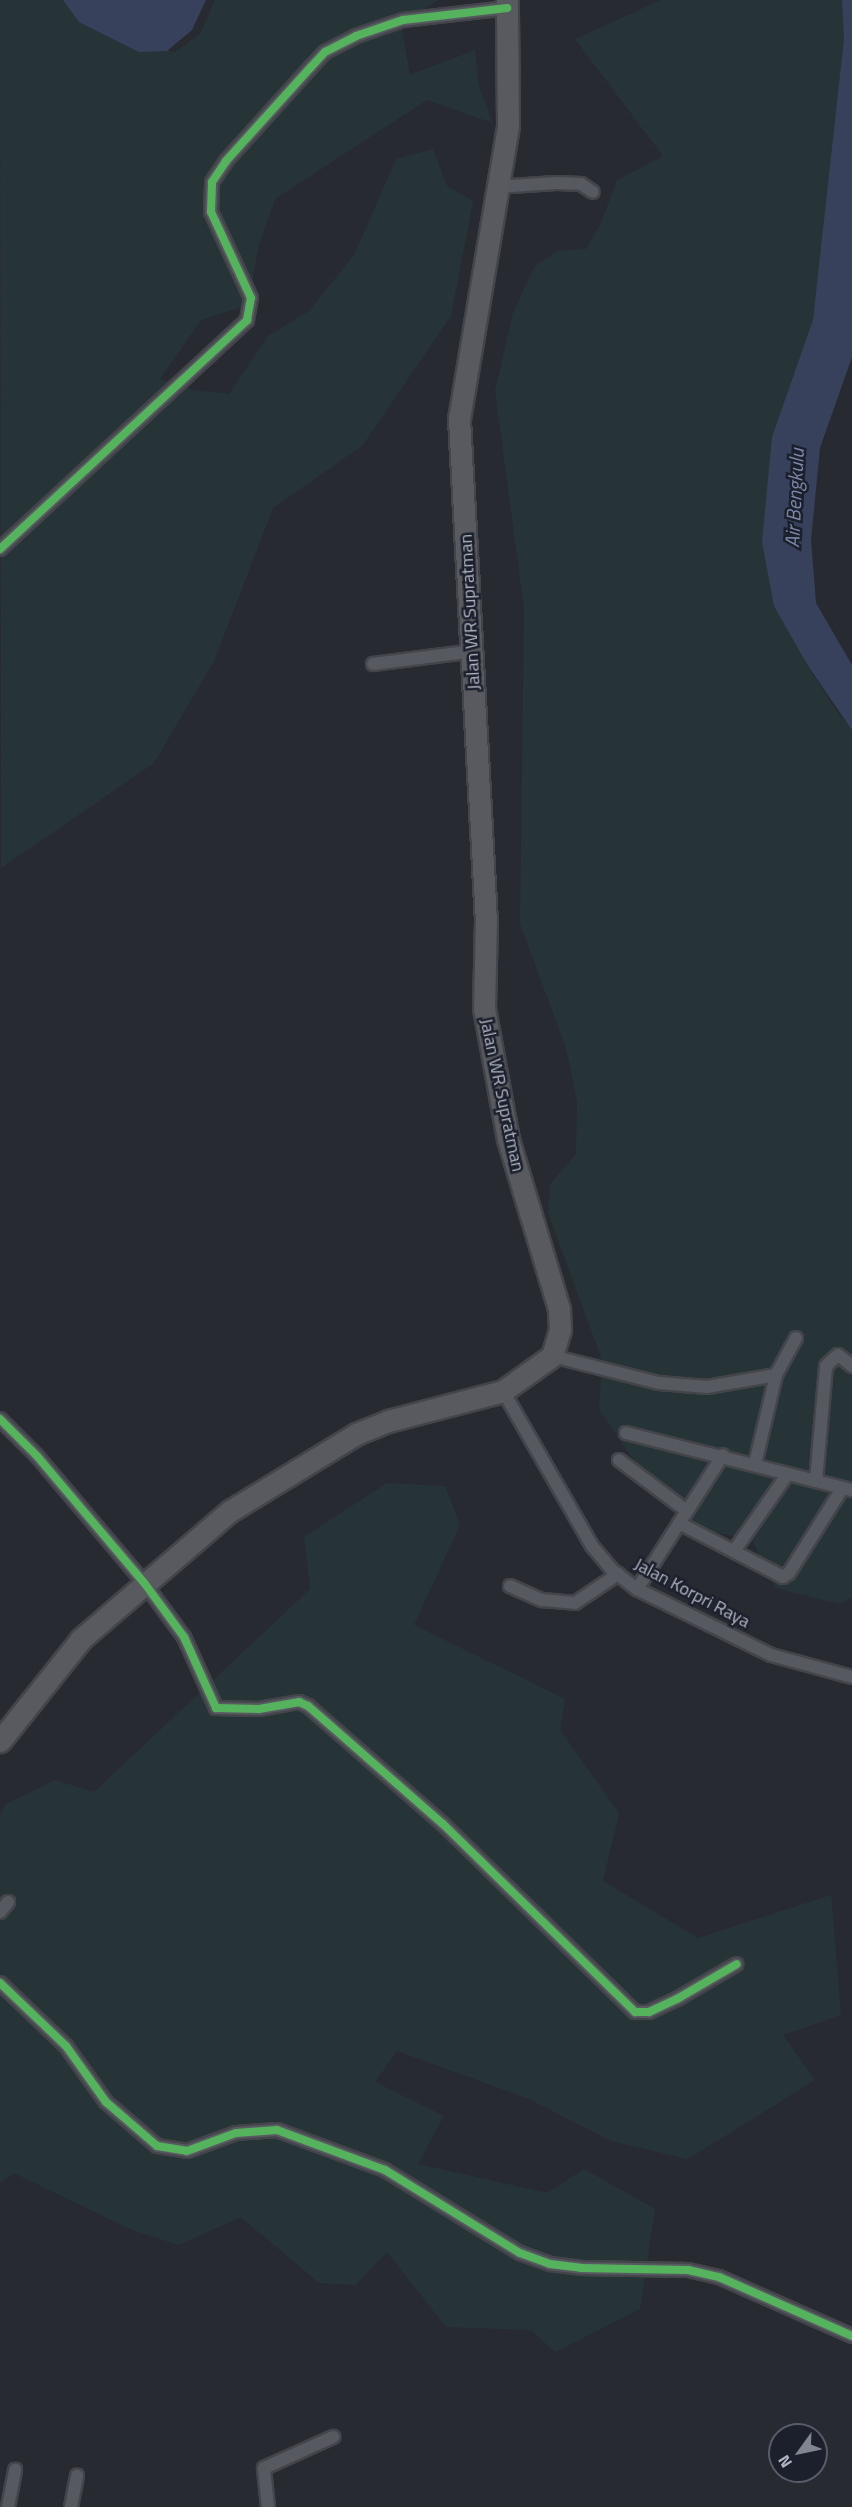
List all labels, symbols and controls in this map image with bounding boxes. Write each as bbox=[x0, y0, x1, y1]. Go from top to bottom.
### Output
water label: Air Bengkulu bbox=[779, 448, 809, 548]
street label: Jalan WR Supratman bbox=[455, 533, 485, 691]
street label: Jalan WR Supratman bbox=[475, 1016, 529, 1174]
street label: Jalan Korpri Raya bbox=[630, 1553, 754, 1633]
north arrow bbox=[768, 2423, 828, 2483]
text: N bbox=[771, 2451, 798, 2473]

